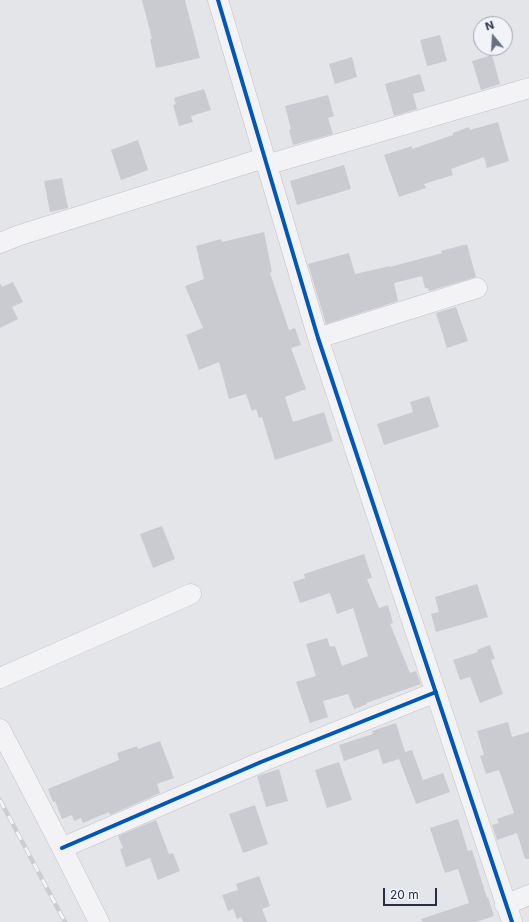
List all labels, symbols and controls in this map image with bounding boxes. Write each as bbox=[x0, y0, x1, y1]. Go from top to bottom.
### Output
north arrow bbox=[473, 16, 513, 56]
text: N bbox=[483, 18, 496, 33]
scale bar bbox=[385, 880, 439, 906]
text: 20 m bbox=[390, 887, 419, 902]

